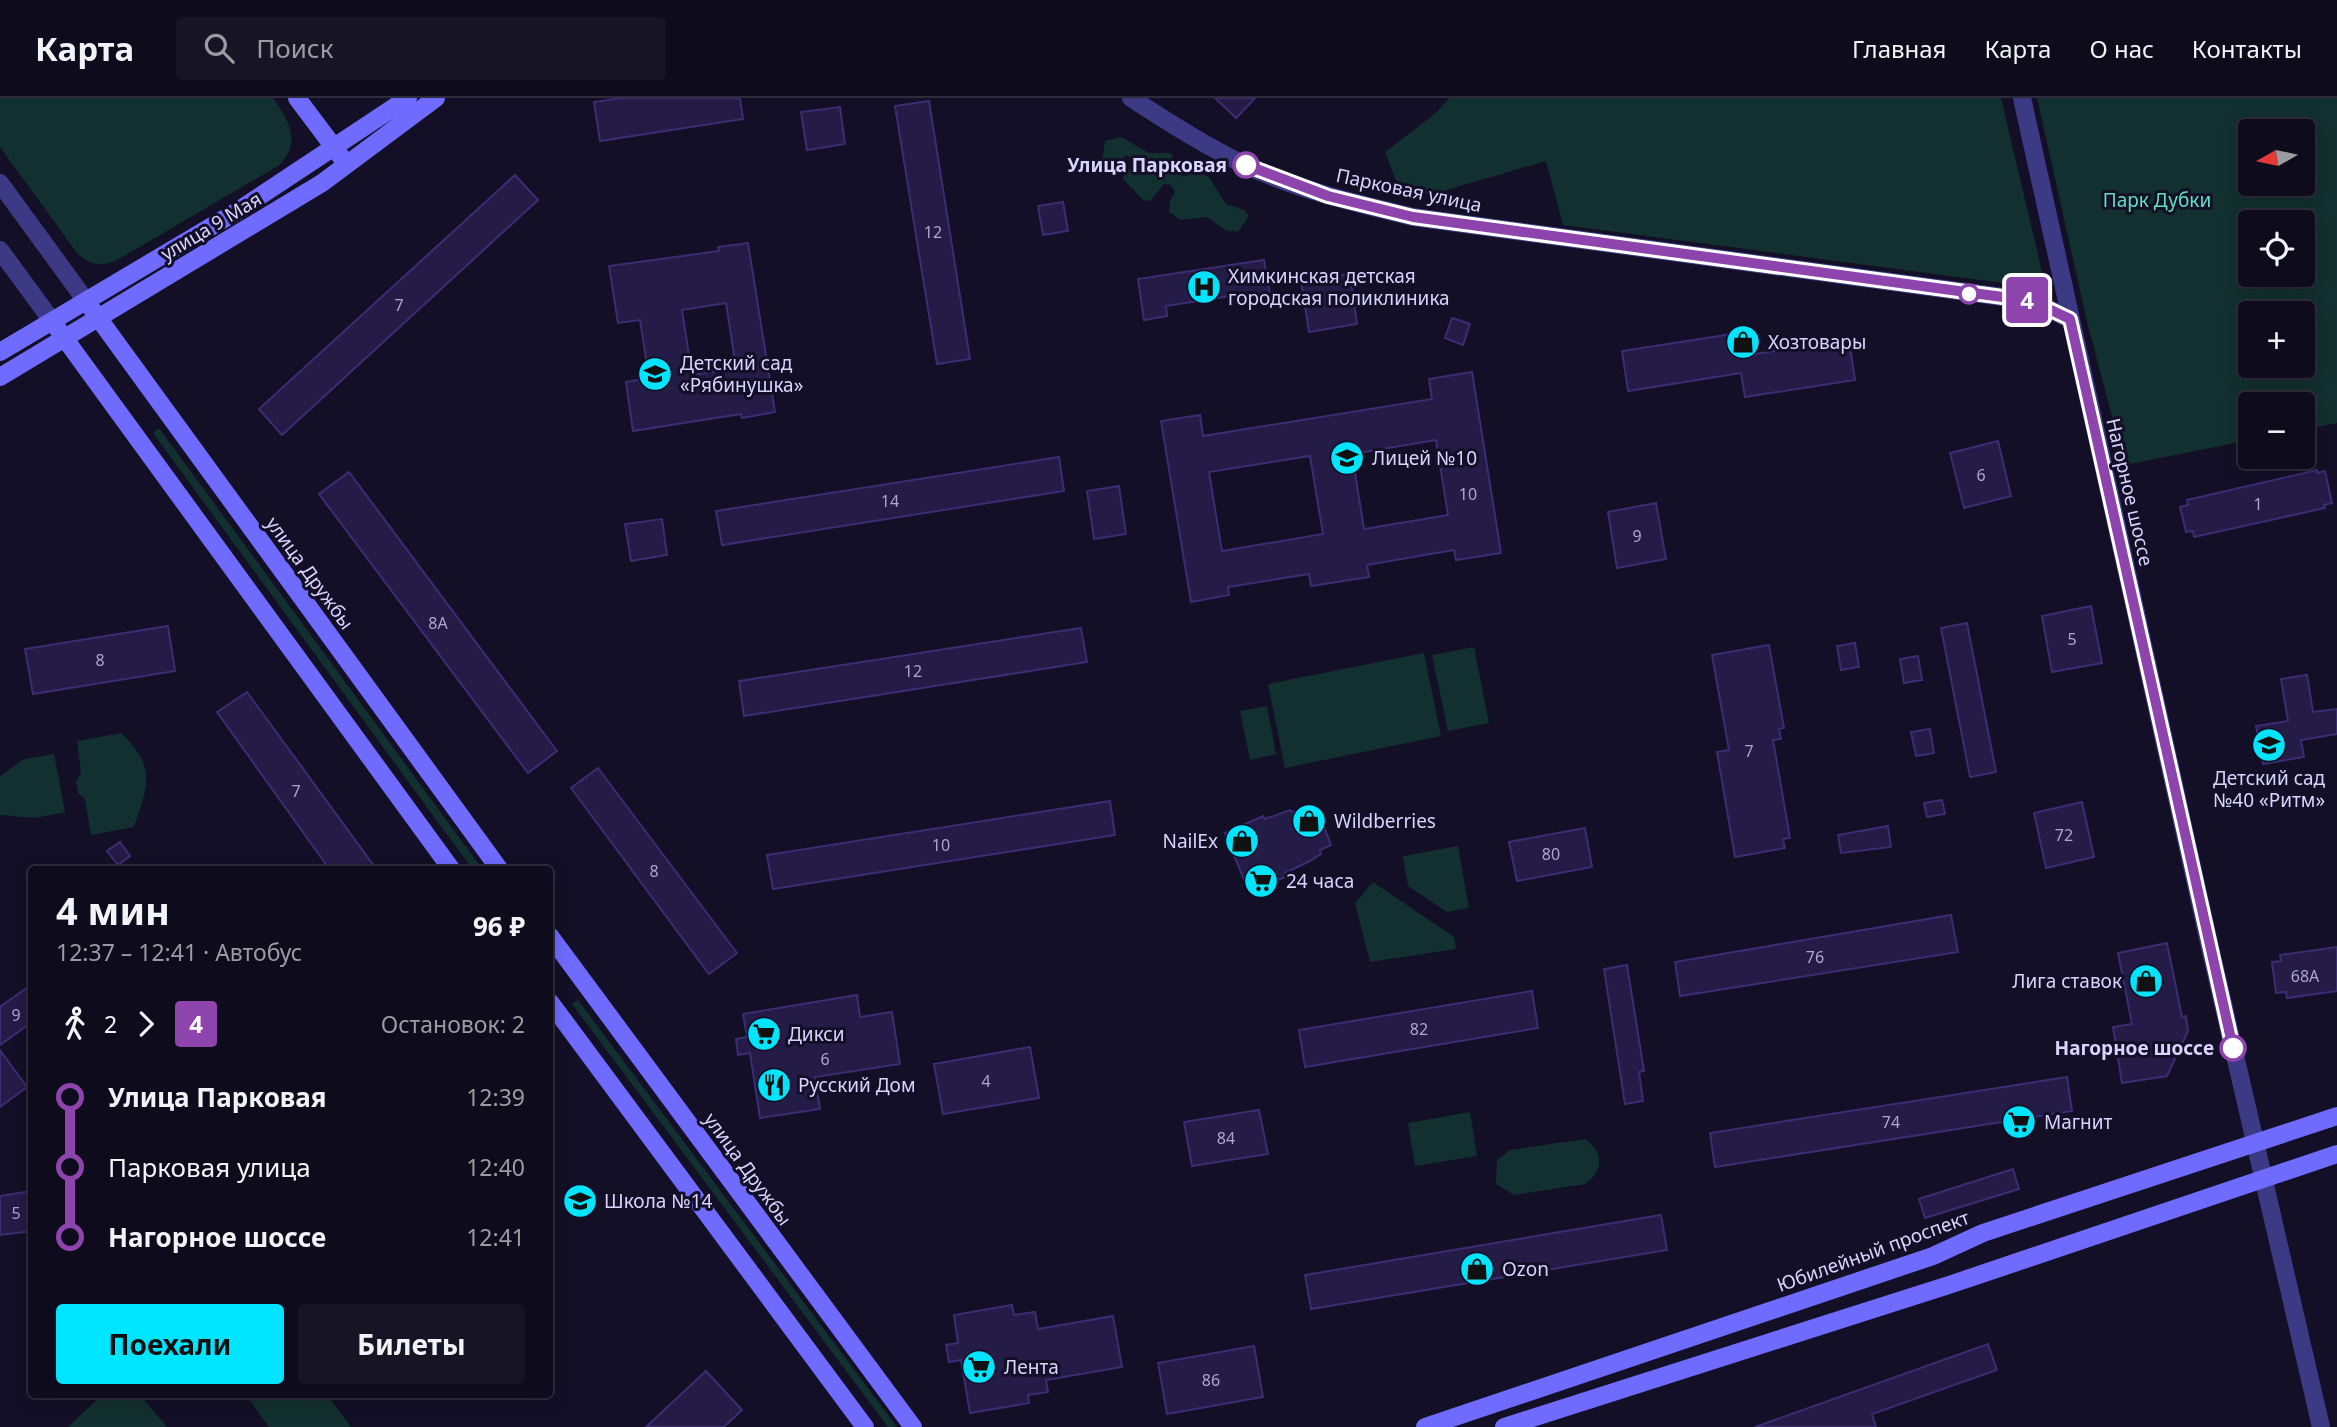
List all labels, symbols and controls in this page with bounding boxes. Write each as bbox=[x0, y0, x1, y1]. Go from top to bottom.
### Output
search box bbox=[176, 17, 666, 80]
text: Карта bbox=[35, 26, 134, 71]
icon: search bbox=[200, 29, 238, 67]
text: Поиск bbox=[256, 30, 333, 66]
text: Главная bbox=[1852, 32, 1946, 65]
text: Карта bbox=[1984, 32, 2051, 65]
text: О нас bbox=[2089, 32, 2154, 65]
text: Контакты bbox=[2192, 32, 2302, 65]
north arrow bbox=[2238, 119, 2315, 196]
map controls bbox=[2238, 119, 2315, 469]
place label: Улица Парковая bbox=[1067, 152, 1227, 178]
marker: Улица Парковая bbox=[1233, 152, 1259, 178]
street label: Парковая улица bbox=[1334, 162, 1484, 218]
street label: улица 9 Мая bbox=[156, 186, 266, 266]
park label: Парк Дубки bbox=[2103, 187, 2211, 213]
button: locate bbox=[2238, 210, 2315, 287]
house number: 12 bbox=[924, 221, 942, 243]
place label: Химкинская детская городская поликлиника bbox=[1228, 263, 1450, 311]
hospital icon: Химкинская детская городская поликлиника bbox=[1185, 268, 1223, 306]
line badge: 4 bbox=[2004, 277, 2050, 323]
text: 4 bbox=[2020, 283, 2034, 316]
unlabelled marker bbox=[1959, 284, 1979, 304]
house number: 7 bbox=[394, 294, 404, 316]
button: + bbox=[2238, 301, 2315, 378]
shop icon: Хозтовары bbox=[1724, 323, 1762, 361]
place label: Хозтовары bbox=[1768, 329, 1866, 355]
place label: Детский сад «Рябинушка» bbox=[680, 350, 803, 398]
school or university icon: Детский сад «Рябинушка» bbox=[636, 355, 674, 393]
button: − bbox=[2238, 392, 2315, 469]
street label: Нагорное шоссе bbox=[2100, 415, 2160, 569]
school or university icon: Лицей №10 bbox=[1328, 439, 1366, 477]
place label: Лицей №10 bbox=[1372, 445, 1477, 471]
house number: 6 bbox=[1976, 464, 1986, 486]
house number: 10 bbox=[1459, 483, 1477, 505]
house number: 14 bbox=[881, 490, 899, 512]
house number: 1 bbox=[2253, 493, 2263, 515]
street label: улица Дружбы bbox=[260, 511, 360, 635]
house number: 9 bbox=[1632, 525, 1642, 547]
house number: 8А bbox=[428, 612, 448, 634]
house number: 5 bbox=[2067, 628, 2077, 650]
house number: 8 bbox=[95, 649, 105, 671]
house number: 12 bbox=[904, 660, 922, 682]
school or university icon: Детский сад №40 «Ритм» bbox=[2250, 726, 2288, 764]
house number: 7 bbox=[1744, 740, 1754, 762]
place label: Детский сад №40 «Ритм» bbox=[2213, 765, 2326, 813]
house number: 7 bbox=[291, 780, 301, 802]
shop icon: Wildberries bbox=[1290, 802, 1328, 840]
place label: Wildberries bbox=[1334, 808, 1436, 834]
shop icon: NailEx bbox=[1223, 822, 1261, 860]
house number: 72 bbox=[2055, 824, 2073, 846]
place label: NailEx bbox=[1162, 828, 1218, 854]
house number: 10 bbox=[932, 834, 950, 856]
house number: 80 bbox=[1542, 843, 1560, 865]
house number: 8 bbox=[649, 860, 659, 882]
supermarket icon: 24 часа bbox=[1242, 862, 1280, 900]
place label: 24 часа bbox=[1286, 868, 1354, 894]
text: 4 мин bbox=[56, 884, 170, 936]
text: 96 ₽ bbox=[473, 908, 525, 944]
text: 12:37 – 12:41 · Автобус bbox=[56, 936, 302, 968]
house number: 76 bbox=[1806, 946, 1824, 968]
shop icon: Лига ставок bbox=[2127, 962, 2165, 1000]
house number: 68А bbox=[2291, 965, 2320, 987]
place label: Лига ставок bbox=[2012, 968, 2122, 994]
house number: 9 bbox=[11, 1004, 21, 1026]
icon: walk bbox=[56, 1005, 94, 1043]
icon: forward bbox=[127, 1005, 165, 1043]
text: 4 bbox=[189, 1007, 203, 1040]
text: 2 bbox=[104, 1008, 117, 1040]
text: Остановок: 2 bbox=[381, 1008, 525, 1040]
supermarket icon: Дикси bbox=[745, 1015, 783, 1053]
house number: 82 bbox=[1410, 1018, 1428, 1040]
place label: Дикси bbox=[788, 1021, 845, 1047]
place label: Нагорное шоссе bbox=[2055, 1035, 2214, 1061]
marker: Нагорное шоссе bbox=[2220, 1035, 2246, 1061]
house number: 6 bbox=[820, 1048, 830, 1070]
restaurant icon: Русский Дом bbox=[755, 1066, 793, 1104]
house number: 4 bbox=[981, 1070, 991, 1092]
place label: Русский Дом bbox=[798, 1072, 916, 1098]
text: Улица Парковая bbox=[108, 1079, 327, 1115]
text: 12:39 bbox=[466, 1081, 525, 1113]
supermarket icon: Магнит bbox=[2000, 1103, 2038, 1141]
street label: улица Дружбы bbox=[698, 1107, 798, 1231]
place label: Магнит bbox=[2044, 1109, 2113, 1135]
house number: 74 bbox=[1882, 1111, 1900, 1133]
house number: 84 bbox=[1217, 1127, 1235, 1149]
text: Парковая улица bbox=[108, 1149, 311, 1185]
text: 12:40 bbox=[466, 1151, 525, 1183]
school or university icon: Школа №14 bbox=[561, 1182, 599, 1220]
place label: Школа №14 bbox=[604, 1188, 713, 1214]
house number: 5 bbox=[11, 1202, 21, 1224]
street label: Юбилейный проспект bbox=[1773, 1204, 1973, 1298]
text: Нагорное шоссе bbox=[108, 1219, 326, 1255]
text: 12:41 bbox=[466, 1221, 525, 1253]
shop icon: Ozon bbox=[1458, 1250, 1496, 1288]
place label: Ozon bbox=[1502, 1256, 1549, 1282]
button: Поехали bbox=[56, 1304, 284, 1384]
button: Билеты bbox=[298, 1304, 525, 1384]
supermarket icon: Лента bbox=[960, 1348, 998, 1386]
place label: Лента bbox=[1004, 1354, 1059, 1380]
house number: 86 bbox=[1202, 1369, 1220, 1391]

